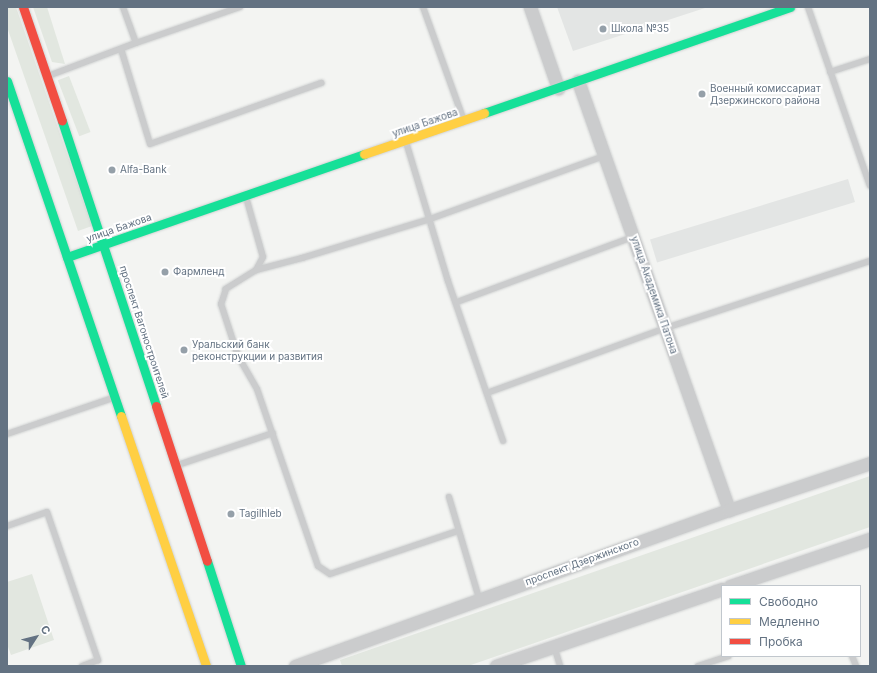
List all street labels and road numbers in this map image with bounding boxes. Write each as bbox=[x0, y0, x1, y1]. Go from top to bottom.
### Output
street label: улица Бажова bbox=[391, 106, 459, 140]
street label: улица Бажова bbox=[85, 211, 153, 245]
street label: улица Академика Патона bbox=[628, 235, 680, 355]
street label: проспект Вагоностроителей bbox=[117, 264, 171, 400]
street label: проспект Дзержинского bbox=[523, 536, 641, 588]

